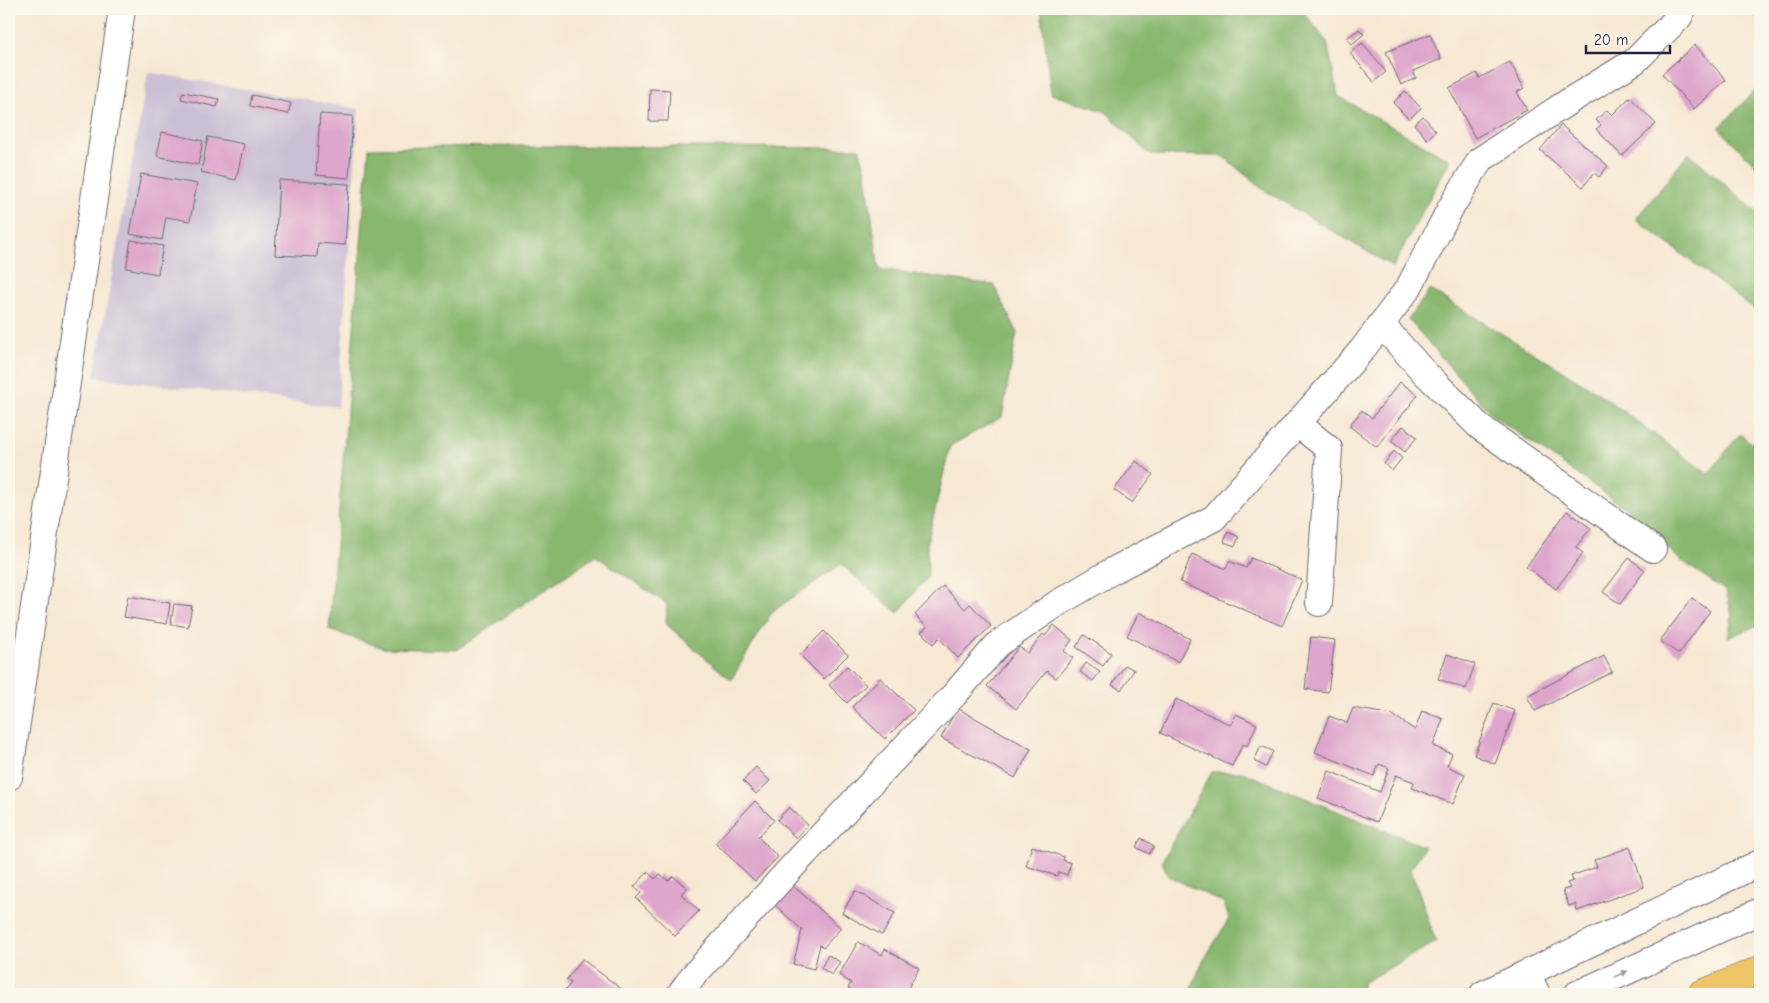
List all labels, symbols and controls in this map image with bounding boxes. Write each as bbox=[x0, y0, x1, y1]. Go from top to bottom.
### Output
scale bar bbox=[1586, 22, 1670, 54]
text: 20 m bbox=[1594, 31, 1628, 49]
one-way arrow bbox=[1614, 969, 1628, 977]

